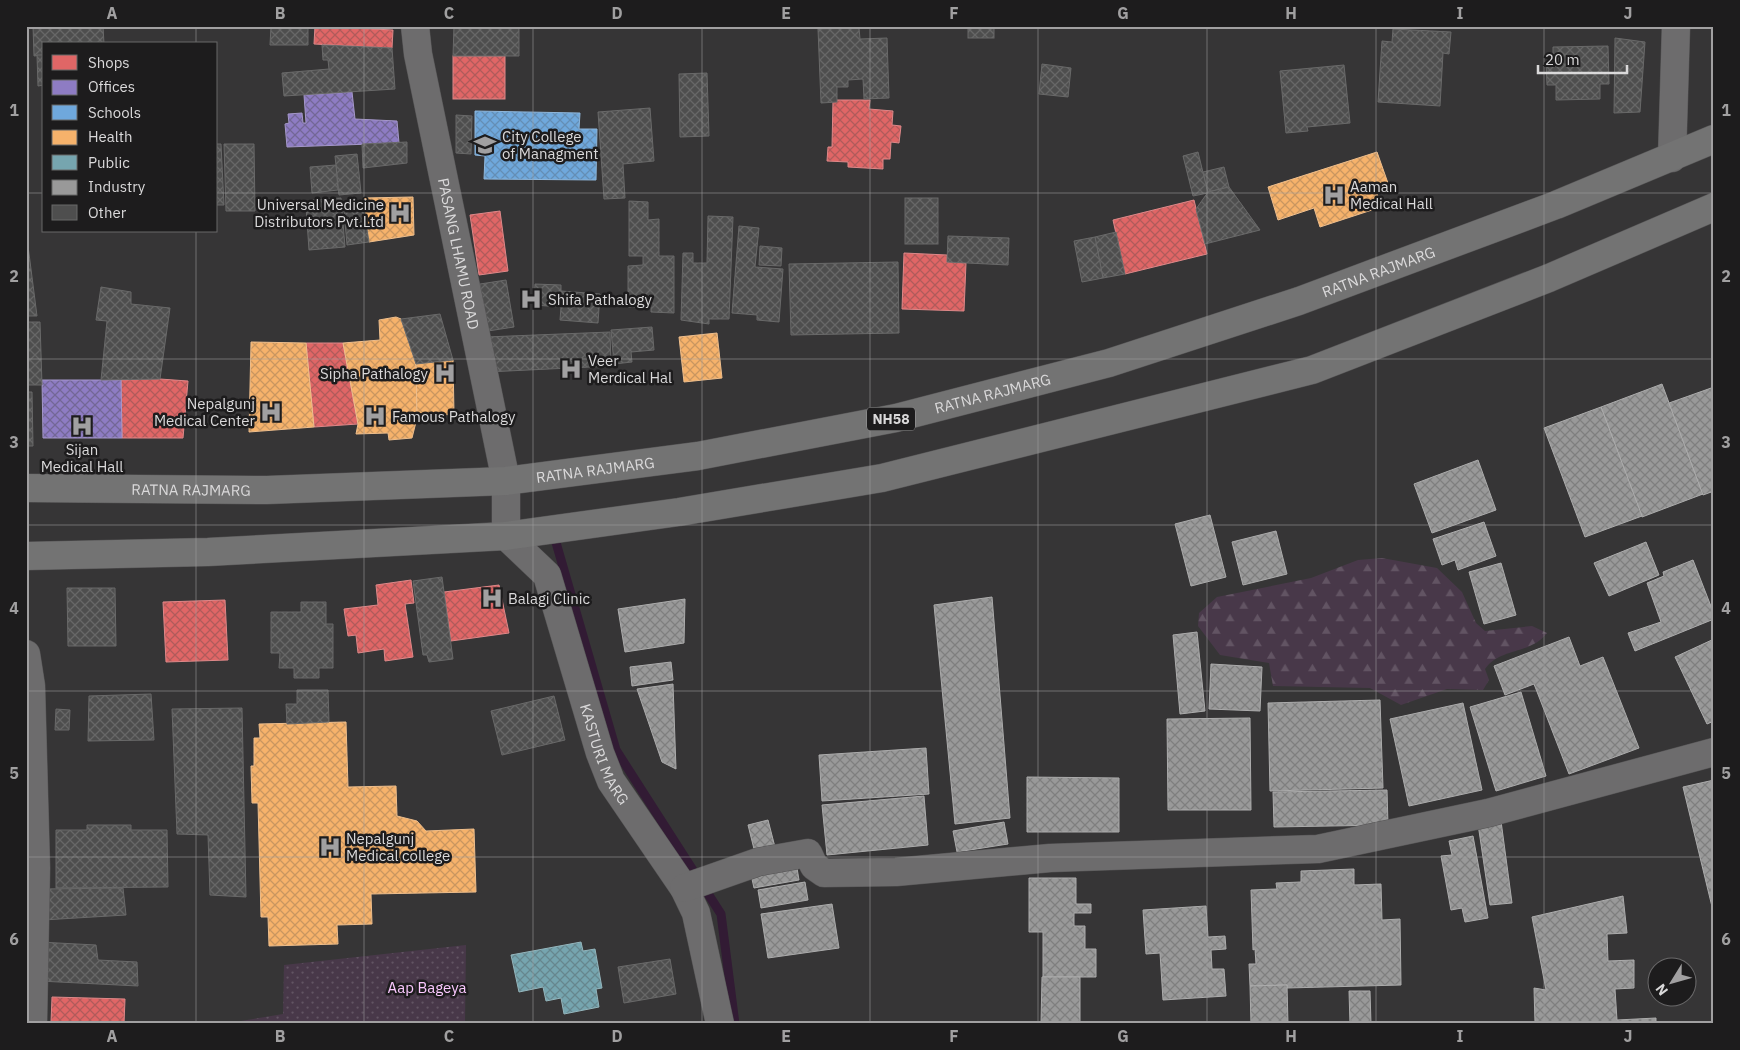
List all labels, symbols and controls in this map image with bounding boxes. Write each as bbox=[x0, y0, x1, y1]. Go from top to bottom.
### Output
text: A bbox=[107, 3, 118, 23]
text: B bbox=[275, 3, 286, 23]
text: C bbox=[444, 3, 454, 23]
text: D bbox=[611, 3, 623, 23]
text: E bbox=[781, 3, 791, 23]
text: F bbox=[949, 3, 959, 23]
text: G bbox=[1117, 3, 1129, 23]
text: H bbox=[1285, 3, 1297, 23]
text: I bbox=[1457, 3, 1464, 23]
text: J bbox=[1624, 3, 1632, 23]
legend bbox=[42, 42, 218, 232]
scale bar bbox=[1538, 42, 1626, 74]
text: 20 m bbox=[1545, 50, 1580, 69]
text: Shops bbox=[88, 53, 130, 72]
text: Offices bbox=[88, 77, 135, 96]
text: 1 bbox=[9, 100, 19, 120]
text: 1 bbox=[1721, 100, 1731, 120]
text: Schools bbox=[88, 103, 141, 122]
text: Health bbox=[88, 127, 133, 146]
place label: City College of Managment bbox=[502, 127, 598, 163]
school or university icon: City College of Managment bbox=[472, 132, 498, 158]
text: Public bbox=[88, 153, 130, 172]
street label: PASANG LHAMU ROAD bbox=[434, 176, 484, 331]
text: Industry bbox=[88, 177, 146, 196]
place label: Aaman Medical Hall bbox=[1350, 177, 1433, 213]
hospital icon: Aaman Medical Hall bbox=[1321, 182, 1347, 208]
place label: Universal Medicine Distributors Pvt.Ltd bbox=[254, 195, 384, 231]
hospital icon: Universal Medicine Distributors Pvt.Ltd bbox=[387, 200, 413, 226]
text: Other bbox=[88, 203, 127, 222]
street label: RATNA RAJMARG bbox=[1319, 242, 1438, 301]
text: 2 bbox=[9, 266, 19, 286]
text: 2 bbox=[1721, 266, 1731, 286]
hospital icon: Shifa Pathalogy bbox=[518, 286, 544, 312]
place label: Shifa Pathalogy bbox=[548, 290, 653, 309]
place label: Veer Merdical Hal bbox=[588, 351, 672, 387]
hospital icon: Veer Merdical Hal bbox=[558, 356, 584, 382]
hospital icon: Sipha Pathalogy bbox=[432, 360, 458, 386]
place label: Sipha Pathalogy bbox=[320, 364, 429, 383]
street label: RATNA RAJMARG bbox=[932, 369, 1053, 417]
place label: Nepalgunj Medical Center bbox=[154, 394, 255, 430]
hospital icon: Nepalgunj Medical Center bbox=[258, 399, 284, 425]
hospital icon: Famous Pathalogy bbox=[362, 403, 388, 429]
place label: Famous Pathalogy bbox=[392, 407, 516, 426]
road number: NH58 bbox=[867, 408, 915, 430]
hospital icon: Sijan Medical Hall bbox=[69, 413, 95, 439]
text: 3 bbox=[9, 432, 19, 452]
text: 3 bbox=[1721, 432, 1731, 452]
place label: Sijan Medical Hall bbox=[41, 440, 123, 476]
street label: RATNA RAJMARG bbox=[535, 452, 655, 487]
street label: RATNA RAJMARG bbox=[131, 479, 251, 499]
hospital icon: Balagi Clinic bbox=[479, 585, 505, 611]
place label: Balagi Clinic bbox=[508, 589, 591, 608]
text: 4 bbox=[9, 598, 19, 618]
text: 4 bbox=[1721, 598, 1731, 618]
street label: KASTURI MARG bbox=[576, 701, 634, 808]
text: 5 bbox=[9, 763, 19, 783]
text: 5 bbox=[1721, 763, 1731, 783]
place label: Nepalgunj Medical college bbox=[346, 829, 450, 865]
hospital icon: Nepalgunj Medical college bbox=[317, 834, 343, 860]
text: 6 bbox=[9, 929, 19, 949]
text: 6 bbox=[1721, 929, 1731, 949]
north arrow bbox=[1648, 958, 1698, 1008]
park label: Aap Bageya bbox=[388, 978, 467, 997]
text: N bbox=[1651, 980, 1672, 999]
text: A bbox=[107, 1026, 118, 1046]
text: B bbox=[275, 1026, 286, 1046]
text: C bbox=[444, 1026, 454, 1046]
text: D bbox=[611, 1026, 623, 1046]
text: E bbox=[781, 1026, 791, 1046]
text: F bbox=[949, 1026, 959, 1046]
text: G bbox=[1117, 1026, 1129, 1046]
text: H bbox=[1285, 1026, 1297, 1046]
text: I bbox=[1457, 1026, 1464, 1046]
text: J bbox=[1624, 1026, 1632, 1046]

